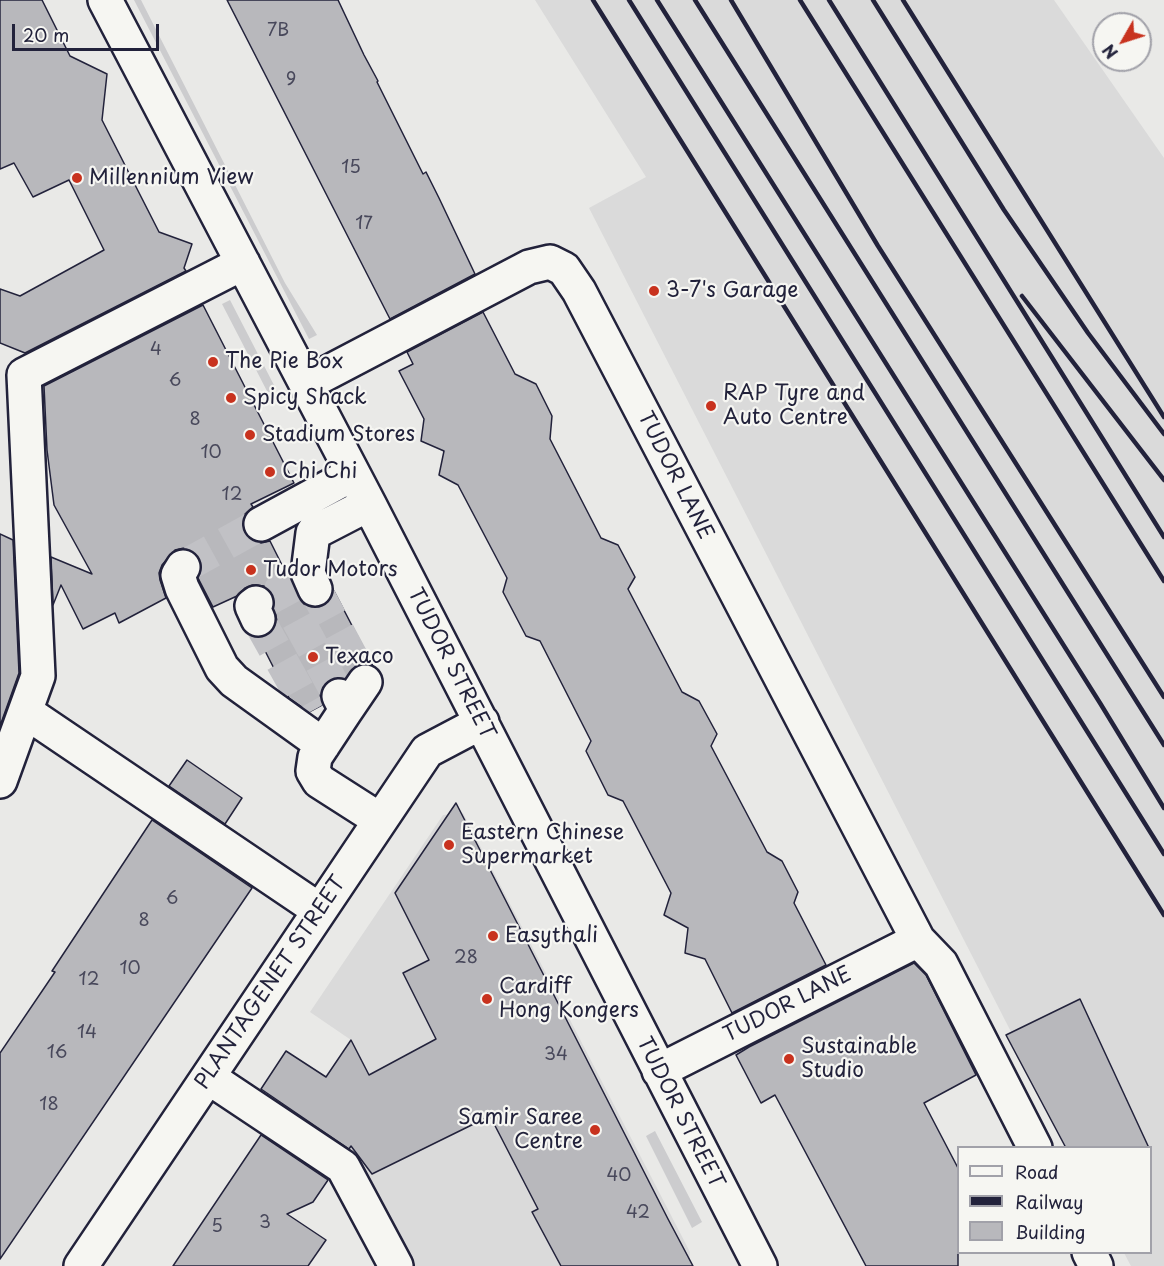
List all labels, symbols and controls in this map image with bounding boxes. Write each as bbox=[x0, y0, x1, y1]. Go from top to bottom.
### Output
scale bar bbox=[15, 12, 162, 50]
north arrow bbox=[1092, 12, 1152, 72]
house number: 7B bbox=[267, 20, 289, 42]
text: 20 m bbox=[23, 21, 69, 48]
text: N bbox=[1096, 40, 1123, 65]
house number: 9 bbox=[286, 69, 296, 91]
house number: 15 bbox=[341, 157, 361, 179]
place label: Millennium View bbox=[89, 165, 253, 191]
marker: Millennium View bbox=[70, 171, 84, 185]
house number: 17 bbox=[355, 213, 373, 235]
place label: 3-7's Garage bbox=[666, 278, 798, 304]
marker: 3-7's Garage bbox=[647, 284, 661, 298]
house number: 4 bbox=[150, 339, 162, 361]
place label: The Pie Box bbox=[225, 349, 343, 375]
marker: The Pie Box bbox=[206, 355, 220, 369]
house number: 6 bbox=[169, 370, 181, 392]
place label: RAP Tyre and Auto Centre bbox=[723, 381, 865, 431]
place label: Spicy Shack bbox=[243, 385, 367, 411]
marker: Spicy Shack bbox=[224, 391, 238, 405]
marker: RAP Tyre and Auto Centre bbox=[704, 399, 718, 413]
street label: TUDOR LANE bbox=[632, 408, 718, 544]
house number: 8 bbox=[189, 409, 201, 431]
place label: Stadium Stores bbox=[262, 422, 415, 448]
marker: Stadium Stores bbox=[243, 428, 257, 442]
house number: 10 bbox=[200, 442, 222, 464]
place label: Chi Chi bbox=[282, 459, 357, 485]
marker: Chi Chi bbox=[263, 465, 277, 479]
house number: 12 bbox=[222, 484, 242, 506]
place label: Tudor Motors bbox=[263, 557, 398, 583]
marker: Tudor Motors bbox=[244, 563, 258, 577]
street label: TUDOR STREET bbox=[402, 584, 500, 744]
place label: Texaco bbox=[325, 644, 394, 670]
marker: Texaco bbox=[306, 650, 320, 664]
place label: Eastern Chinese Supermarket bbox=[461, 820, 624, 870]
marker: Eastern Chinese Supermarket bbox=[442, 838, 456, 852]
street label: PLANTAGENET STREET bbox=[190, 872, 352, 1094]
house number: 6 bbox=[166, 888, 178, 910]
house number: 8 bbox=[138, 910, 150, 932]
place label: Easythali bbox=[505, 923, 598, 949]
marker: Easythali bbox=[486, 929, 500, 943]
house number: 28 bbox=[454, 947, 478, 969]
house number: 10 bbox=[119, 958, 141, 980]
street label: TUDOR LANE bbox=[720, 962, 856, 1048]
house number: 12 bbox=[79, 969, 99, 991]
place label: Cardiff Hong Kongers bbox=[499, 974, 639, 1024]
marker: Cardiff Hong Kongers bbox=[480, 992, 494, 1006]
house number: 14 bbox=[77, 1022, 97, 1044]
street label: TUDOR STREET bbox=[631, 1033, 729, 1193]
place label: Sustainable Studio bbox=[801, 1034, 917, 1084]
house number: 16 bbox=[47, 1042, 67, 1064]
house number: 34 bbox=[544, 1044, 568, 1066]
marker: Sustainable Studio bbox=[782, 1052, 796, 1066]
house number: 18 bbox=[39, 1094, 59, 1116]
place label: Samir Saree Centre bbox=[458, 1105, 583, 1155]
marker: Samir Saree Centre bbox=[588, 1123, 602, 1137]
legend bbox=[957, 1146, 1152, 1254]
text: Road bbox=[1015, 1158, 1059, 1185]
house number: 40 bbox=[606, 1165, 632, 1187]
text: Railway bbox=[1015, 1188, 1083, 1215]
house number: 42 bbox=[626, 1202, 650, 1224]
house number: 3 bbox=[259, 1212, 271, 1234]
house number: 5 bbox=[211, 1216, 223, 1238]
text: Building bbox=[1015, 1218, 1085, 1245]

